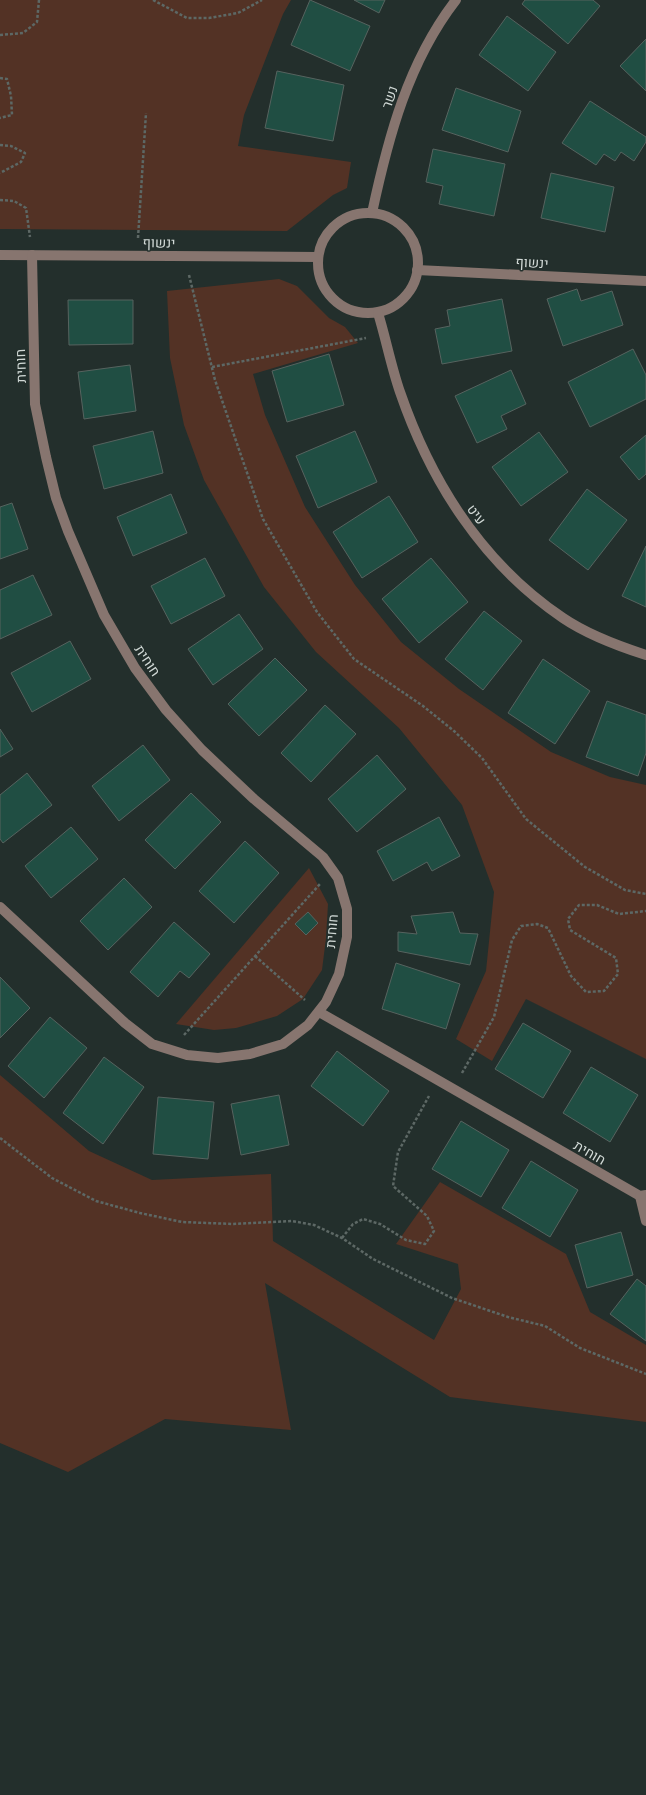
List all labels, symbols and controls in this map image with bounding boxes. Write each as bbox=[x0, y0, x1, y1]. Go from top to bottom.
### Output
street label: נשר bbox=[375, 83, 403, 111]
street label: ינשוף bbox=[142, 231, 176, 253]
street label: ינשוף bbox=[515, 251, 549, 273]
street label: חוחית bbox=[9, 349, 31, 383]
street label: עיט bbox=[462, 499, 492, 529]
street label: חוחית bbox=[130, 640, 166, 680]
street label: חוחית bbox=[319, 913, 343, 949]
street label: חוחית bbox=[570, 1134, 610, 1170]

